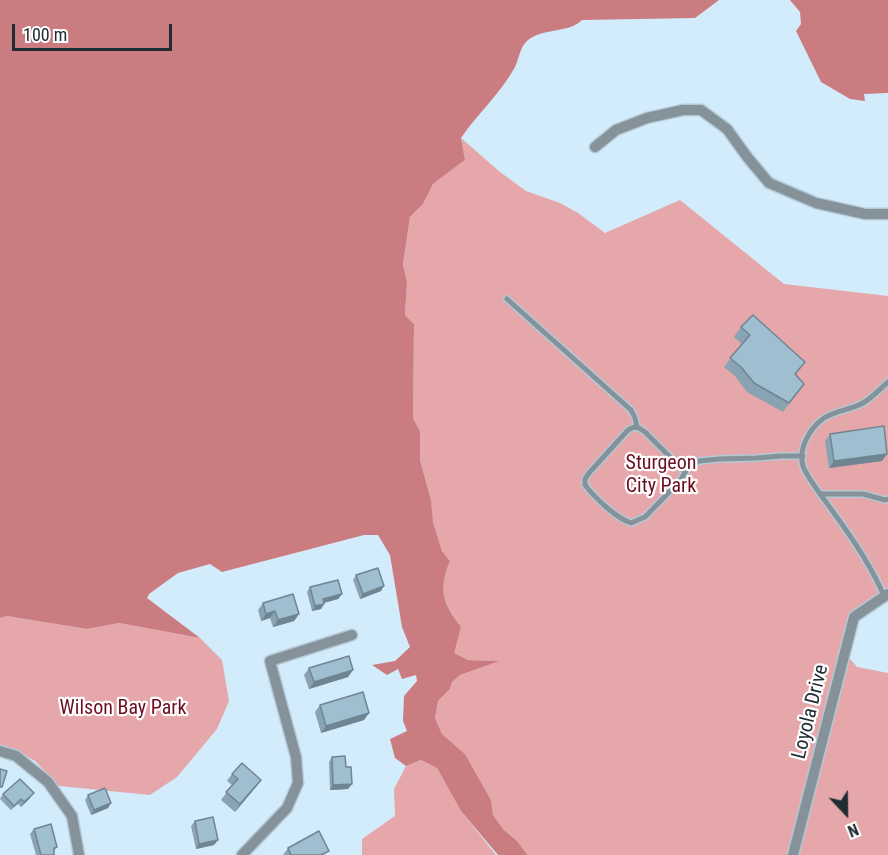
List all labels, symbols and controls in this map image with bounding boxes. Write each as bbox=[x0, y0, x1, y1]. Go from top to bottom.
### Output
scale bar bbox=[15, 12, 176, 50]
text: 100 m bbox=[23, 24, 67, 45]
park label: Sturgeon City Park bbox=[626, 452, 696, 499]
street label: Loyola Drive bbox=[788, 662, 834, 762]
park label: Wilson Bay Park bbox=[60, 697, 186, 721]
north arrow bbox=[816, 783, 876, 843]
text: N bbox=[845, 820, 861, 841]

